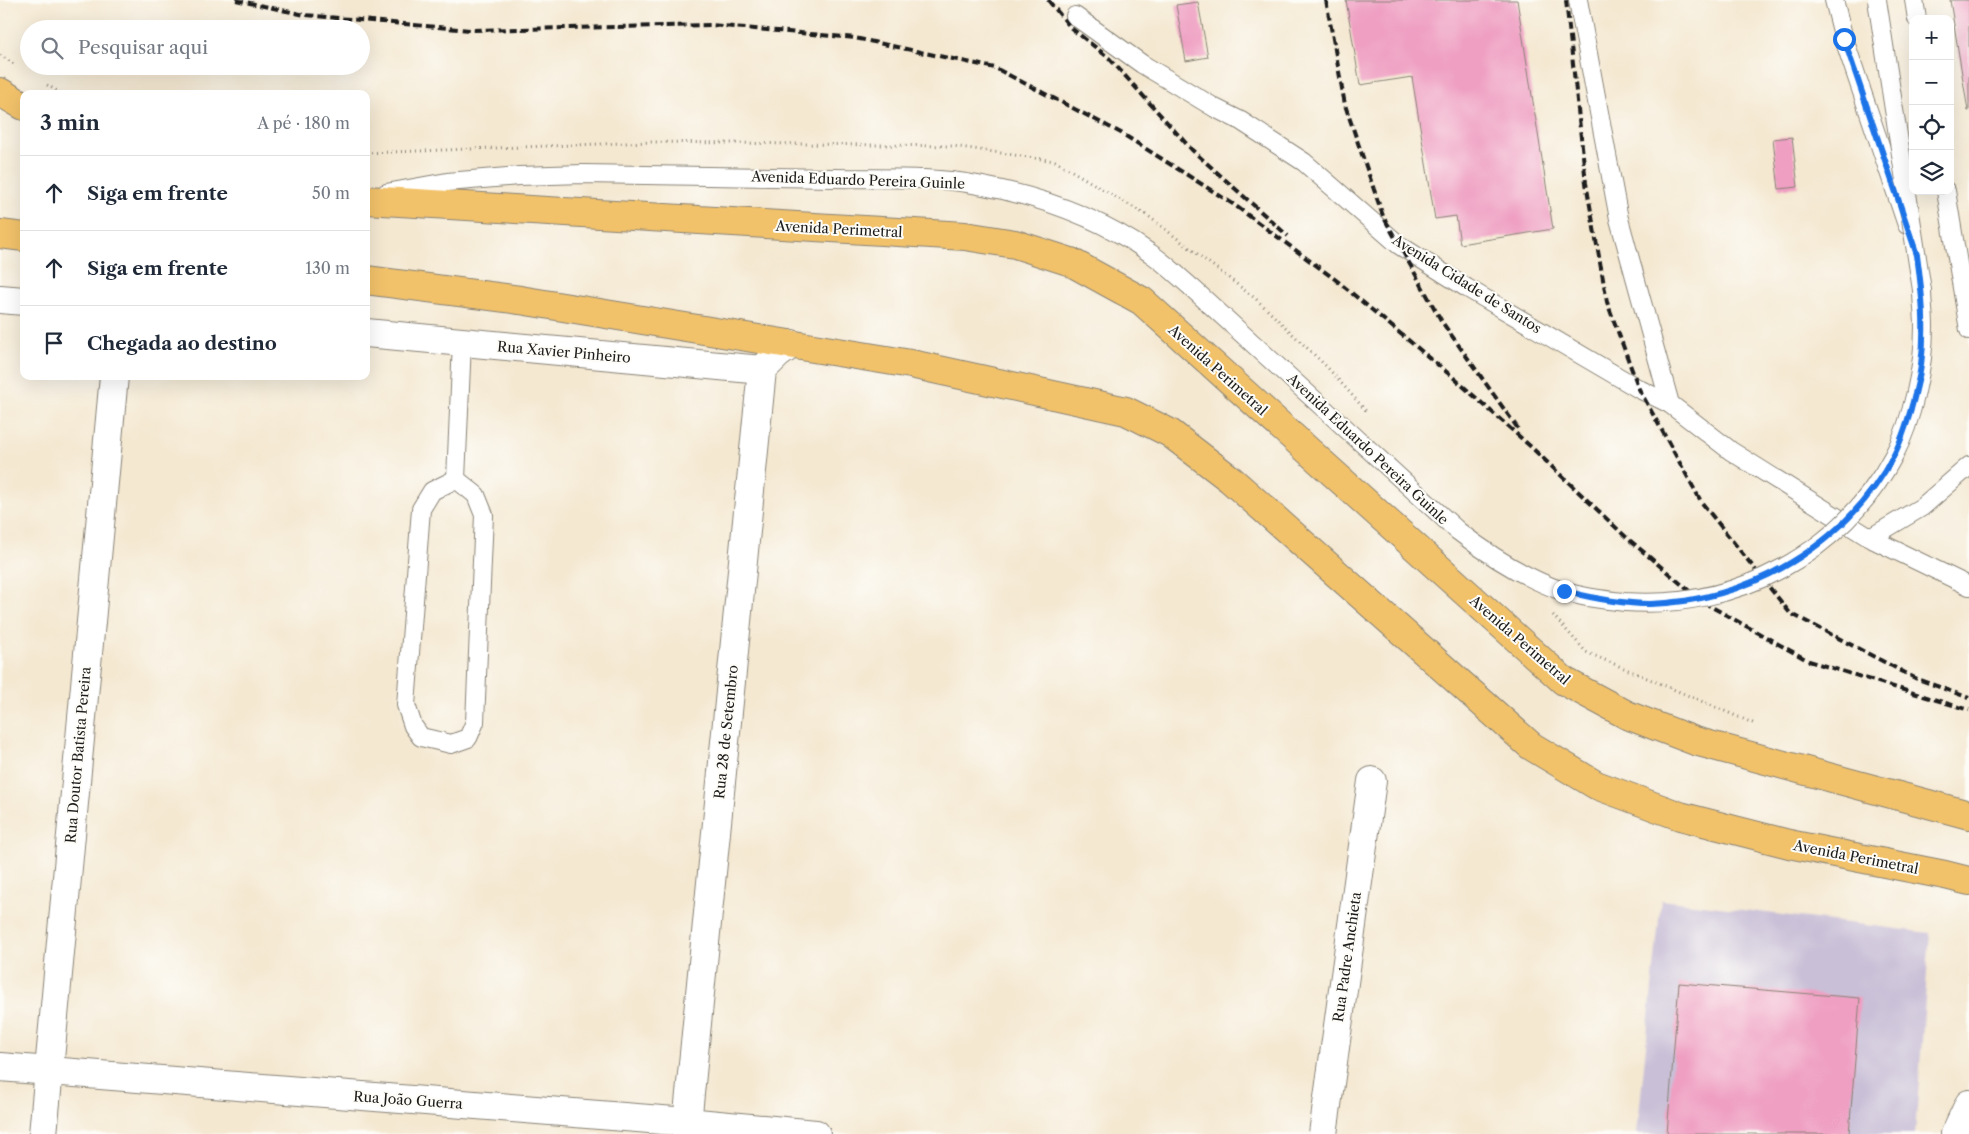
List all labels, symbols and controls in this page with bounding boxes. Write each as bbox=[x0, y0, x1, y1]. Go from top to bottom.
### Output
map controls bbox=[1909, 15, 1954, 195]
button: + bbox=[1909, 15, 1954, 60]
search box bbox=[20, 20, 370, 75]
route start bbox=[1833, 28, 1856, 51]
icon: search bbox=[38, 34, 66, 62]
text: Pesquisar aqui bbox=[78, 36, 208, 59]
button: − bbox=[1909, 60, 1954, 105]
button: locate bbox=[1909, 105, 1954, 150]
text: 3 min bbox=[40, 110, 100, 135]
text: A pé · 180 m bbox=[257, 113, 350, 133]
button: layers bbox=[1909, 150, 1954, 195]
street label: Avenida Eduardo Pereira Guinle bbox=[750, 167, 965, 193]
icon: ahead bbox=[40, 179, 68, 207]
text: Siga em frente bbox=[87, 182, 228, 205]
text: 50 m bbox=[312, 183, 350, 203]
street label: Avenida Perimetral bbox=[774, 217, 903, 241]
street label: Avenida Cidade de Santos bbox=[1388, 230, 1545, 337]
icon: ahead bbox=[40, 254, 68, 282]
text: Siga em frente bbox=[87, 257, 228, 280]
text: 130 m bbox=[305, 258, 350, 278]
street label: Avenida Perimetral bbox=[1164, 320, 1271, 419]
icon: arrive bbox=[40, 329, 68, 357]
text: Chegada ao destino bbox=[87, 332, 277, 355]
street label: Rua Xavier Pinheiro bbox=[496, 337, 632, 367]
street label: Avenida Eduardo Pereira Guinle bbox=[1283, 369, 1453, 529]
route end bbox=[1553, 580, 1576, 603]
street label: Avenida Perimetral bbox=[1465, 591, 1574, 688]
street label: Rua 28 de Setembro bbox=[710, 664, 742, 800]
street label: Rua Doutor Batista Pereira bbox=[61, 665, 95, 844]
street label: Avenida Perimetral bbox=[1791, 836, 1920, 878]
street label: Rua Padre Anchieta bbox=[1329, 890, 1365, 1023]
street label: Rua João Guerra bbox=[353, 1087, 464, 1113]

